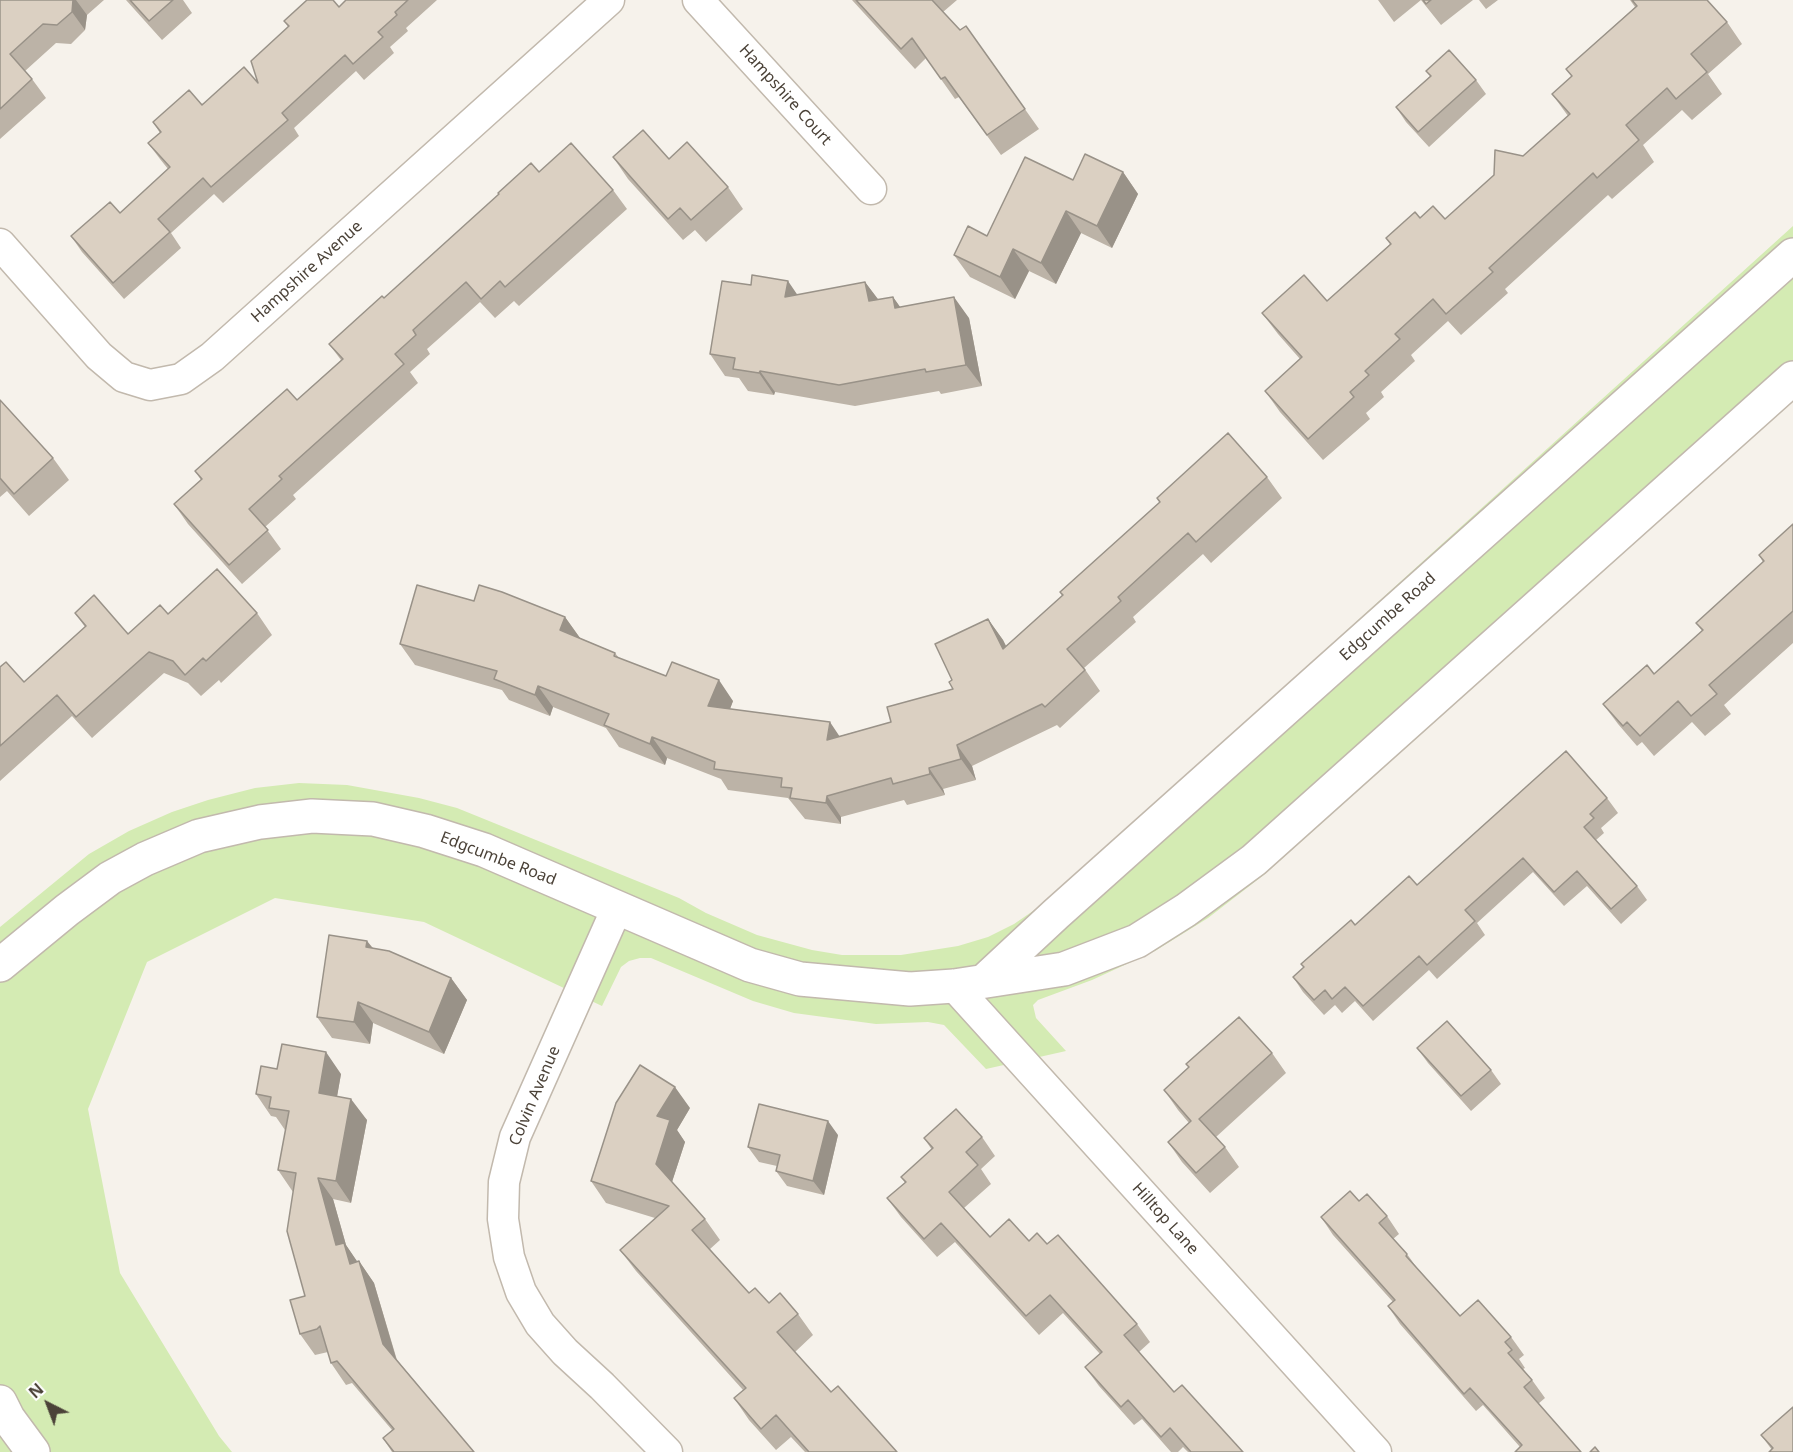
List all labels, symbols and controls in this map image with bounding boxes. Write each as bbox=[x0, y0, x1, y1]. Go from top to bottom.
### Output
street label: Hampshire Court bbox=[735, 41, 835, 149]
street label: Hampshire Avenue bbox=[247, 217, 367, 327]
street label: Edgcumbe Road bbox=[1336, 569, 1440, 665]
street label: Edgcumbe Road bbox=[437, 828, 559, 890]
street label: Colvin Avenue bbox=[505, 1043, 565, 1149]
street label: Hilltop Lane bbox=[1128, 1179, 1202, 1259]
north arrow bbox=[18, 1374, 78, 1434]
text: N bbox=[24, 1378, 48, 1403]

